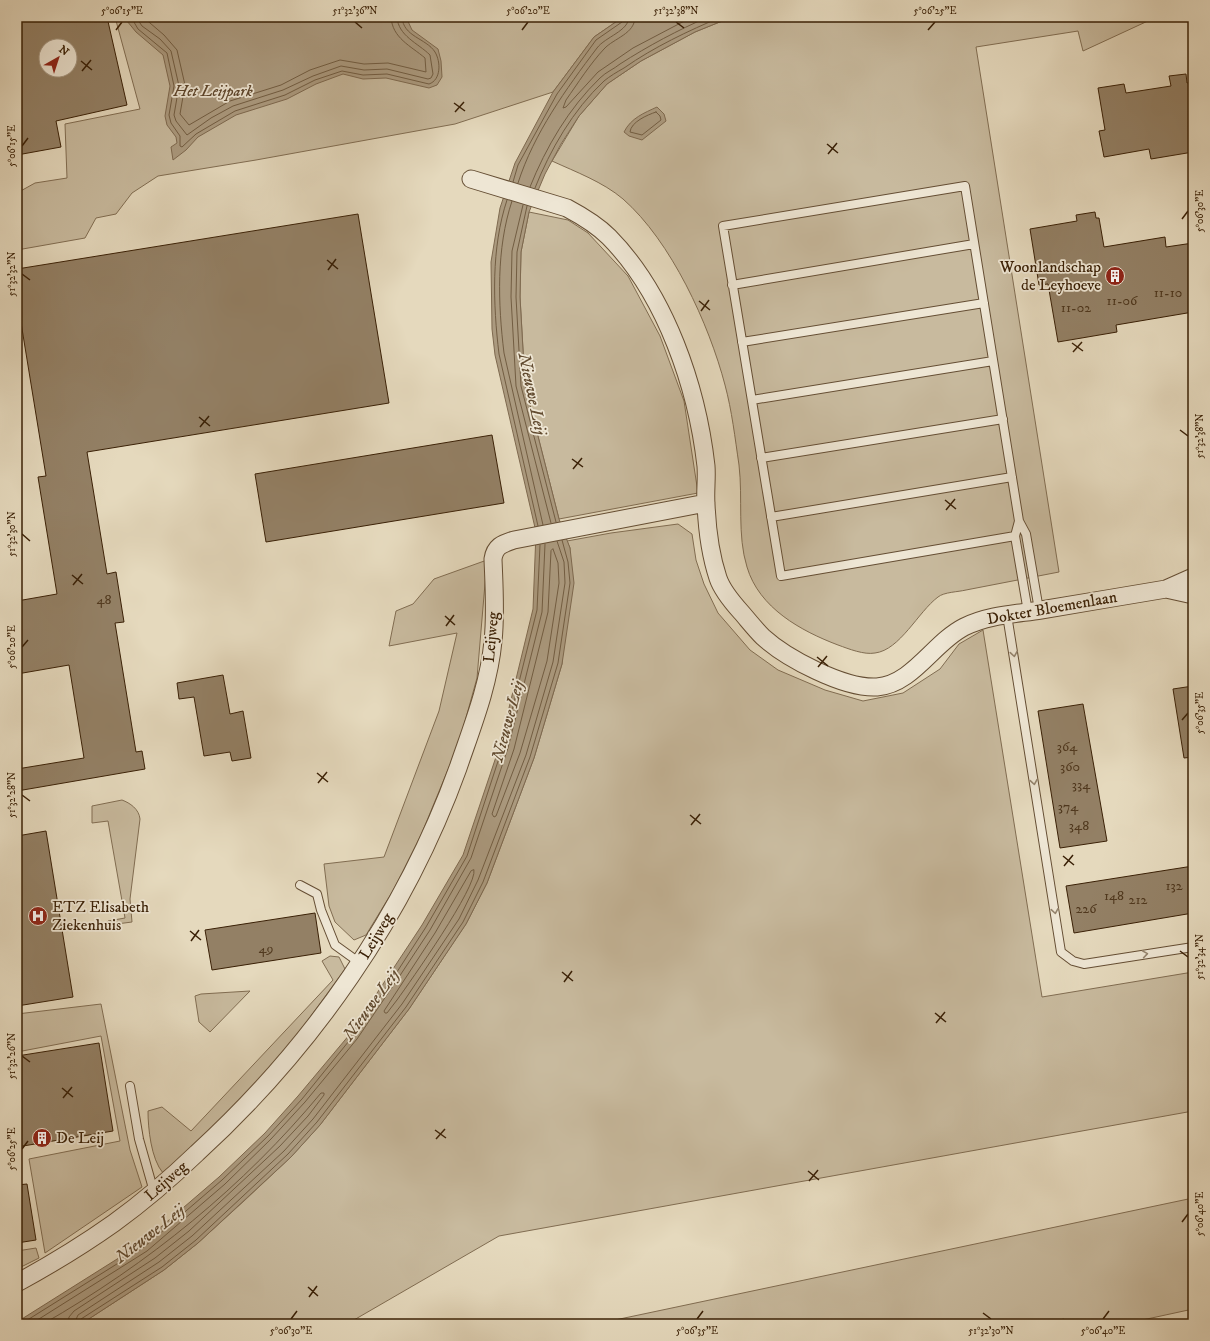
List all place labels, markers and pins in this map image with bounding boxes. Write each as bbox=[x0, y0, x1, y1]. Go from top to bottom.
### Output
place label: Woonlandschap de Leyhoeve bbox=[999, 257, 1101, 295]
building icon: Woonlandschap de Leyhoeve bbox=[1104, 265, 1126, 287]
place label: ETZ Elisabeth Ziekenhuis bbox=[52, 897, 150, 935]
hospital icon: ETZ Elisabeth Ziekenhuis bbox=[27, 905, 49, 927]
building icon: De Leij bbox=[31, 1127, 53, 1149]
place label: De Leij bbox=[56, 1128, 104, 1148]

